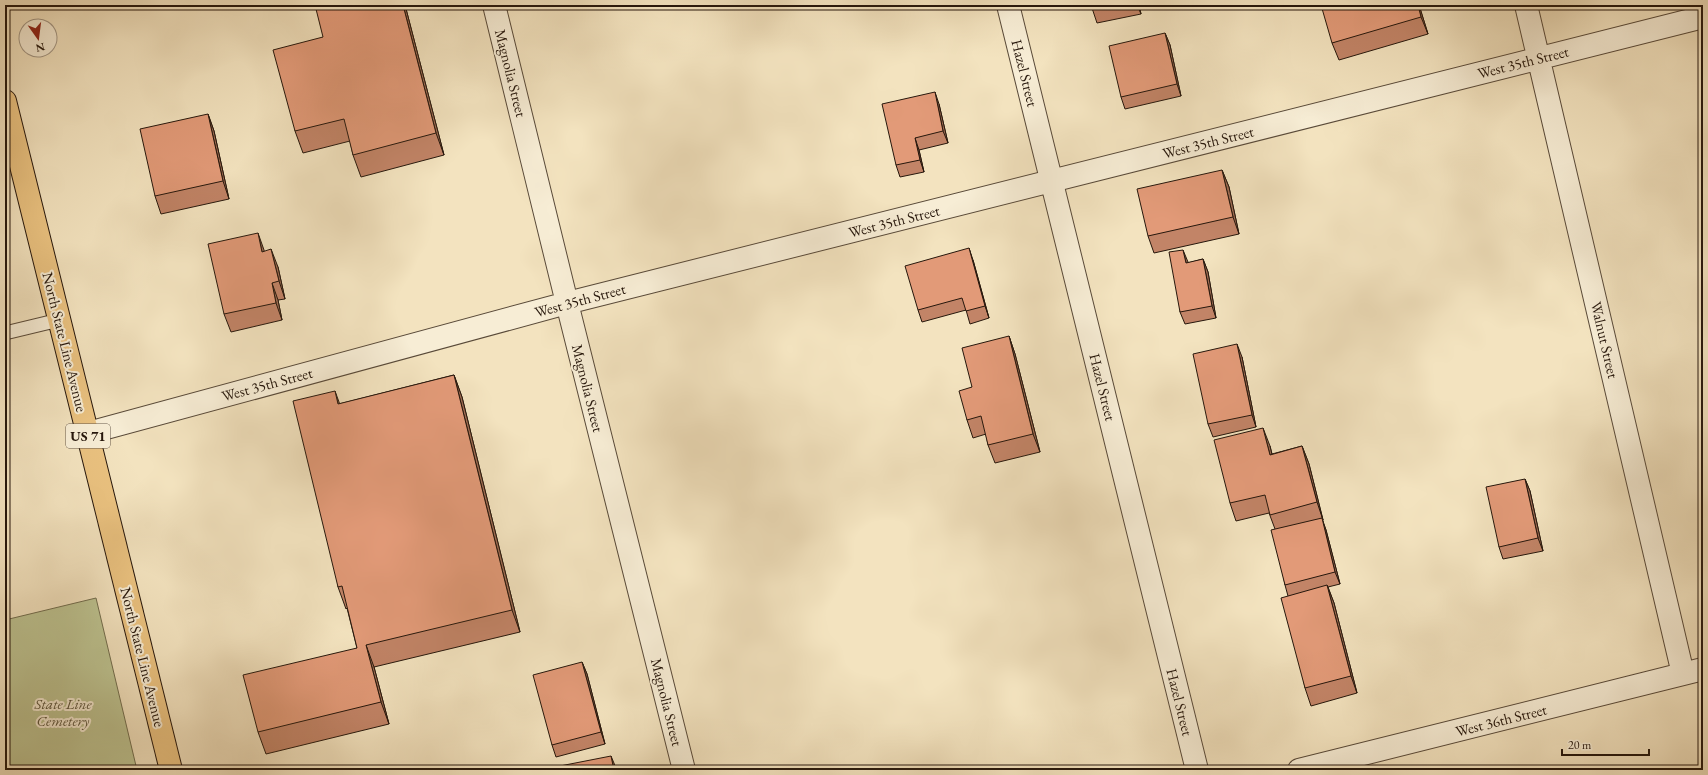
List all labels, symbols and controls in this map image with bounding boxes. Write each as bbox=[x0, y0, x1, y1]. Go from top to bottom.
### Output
north arrow bbox=[18, 18, 58, 58]
street label: Magnolia Street bbox=[491, 27, 531, 119]
street label: Hazel Street bbox=[1007, 37, 1043, 109]
text: N bbox=[34, 40, 46, 56]
street label: West 35th Street bbox=[1475, 41, 1571, 83]
street label: West 35th Street bbox=[1160, 121, 1256, 163]
street label: West 35th Street bbox=[846, 200, 942, 242]
street label: North State Line Avenue bbox=[38, 270, 92, 414]
street label: West 35th Street bbox=[532, 279, 628, 321]
street label: Walnut Street bbox=[1587, 300, 1623, 381]
street label: Magnolia Street bbox=[568, 342, 608, 434]
street label: Hazel Street bbox=[1085, 351, 1121, 423]
street label: West 35th Street bbox=[219, 363, 315, 405]
road number: US 71 bbox=[66, 424, 110, 448]
street label: North State Line Avenue bbox=[116, 585, 170, 729]
street label: Magnolia Street bbox=[647, 656, 687, 748]
street label: Hazel Street bbox=[1162, 666, 1198, 738]
park label: State Line Cemetery bbox=[33, 694, 92, 730]
street label: West 36th Street bbox=[1453, 699, 1549, 741]
scale bar bbox=[1562, 731, 1649, 757]
text: 20 m bbox=[1568, 737, 1592, 753]

